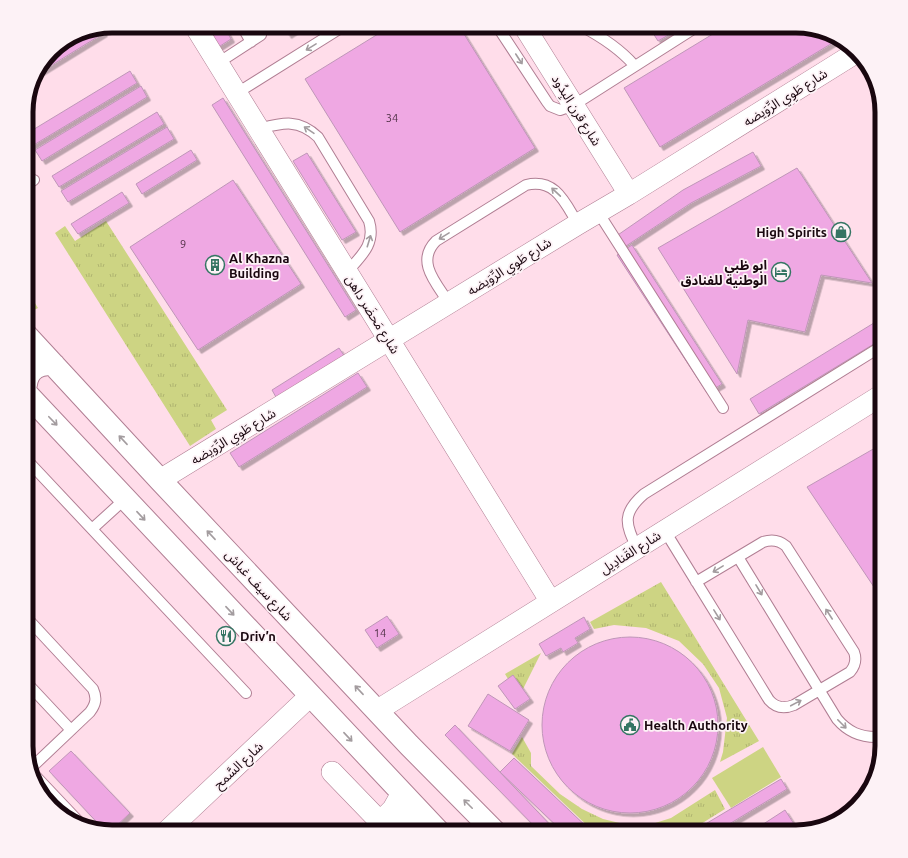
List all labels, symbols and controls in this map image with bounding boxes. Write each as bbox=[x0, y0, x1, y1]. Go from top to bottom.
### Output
one-way arrow bbox=[305, 43, 317, 51]
one-way arrow bbox=[515, 53, 523, 65]
street label: شارع طَوِي الرِّوَيضه bbox=[741, 66, 832, 132]
street label: شارع قرن البِدُود bbox=[546, 72, 604, 150]
house number: 34 bbox=[386, 112, 398, 124]
one-way arrow bbox=[304, 126, 315, 134]
one-way arrow bbox=[551, 187, 561, 197]
shop icon: High Spirits bbox=[830, 221, 852, 243]
place label: High Spirits bbox=[756, 225, 827, 239]
one-way arrow bbox=[438, 233, 450, 241]
one-way arrow bbox=[366, 234, 373, 247]
street label: شارع طَوِي الرِّوَيضه bbox=[465, 235, 556, 301]
house number: 9 bbox=[180, 238, 186, 250]
place label: Al Khazna Building bbox=[229, 251, 290, 280]
building icon: Al Khazna Building bbox=[204, 254, 226, 276]
place label: ابو ظبي الوطنيه للفنادق bbox=[681, 258, 767, 288]
hotel icon: ابو ظبي الوطنيه للفنادق bbox=[770, 261, 792, 283]
street label: شارع مَحضَر داهن bbox=[340, 272, 403, 358]
street label: شارع طَوِي الرِّوَيضه bbox=[188, 405, 280, 470]
one-way arrow bbox=[48, 416, 58, 426]
one-way arrow bbox=[118, 435, 127, 445]
one-way arrow bbox=[137, 511, 146, 521]
street label: شارع القَنادِيل bbox=[597, 528, 665, 580]
one-way arrow bbox=[207, 530, 216, 540]
street label: شارع سيف غباش bbox=[220, 547, 295, 626]
one-way arrow bbox=[713, 565, 724, 573]
one-way arrow bbox=[755, 584, 763, 596]
one-way arrow bbox=[225, 606, 235, 616]
one-way arrow bbox=[713, 609, 721, 621]
one-way arrow bbox=[825, 609, 833, 620]
restaurant icon: Driv’n bbox=[215, 625, 237, 647]
house number: 14 bbox=[374, 627, 386, 639]
place label: Driv’n bbox=[240, 629, 276, 643]
one-way arrow bbox=[354, 685, 363, 695]
one-way arrow bbox=[790, 699, 802, 707]
public building icon: Health Authority bbox=[619, 714, 641, 736]
place label: Health Authority bbox=[644, 718, 748, 732]
one-way arrow bbox=[837, 719, 847, 729]
one-way arrow bbox=[343, 731, 352, 741]
street label: شارع السَّمح bbox=[211, 739, 268, 794]
one-way arrow bbox=[463, 799, 473, 809]

